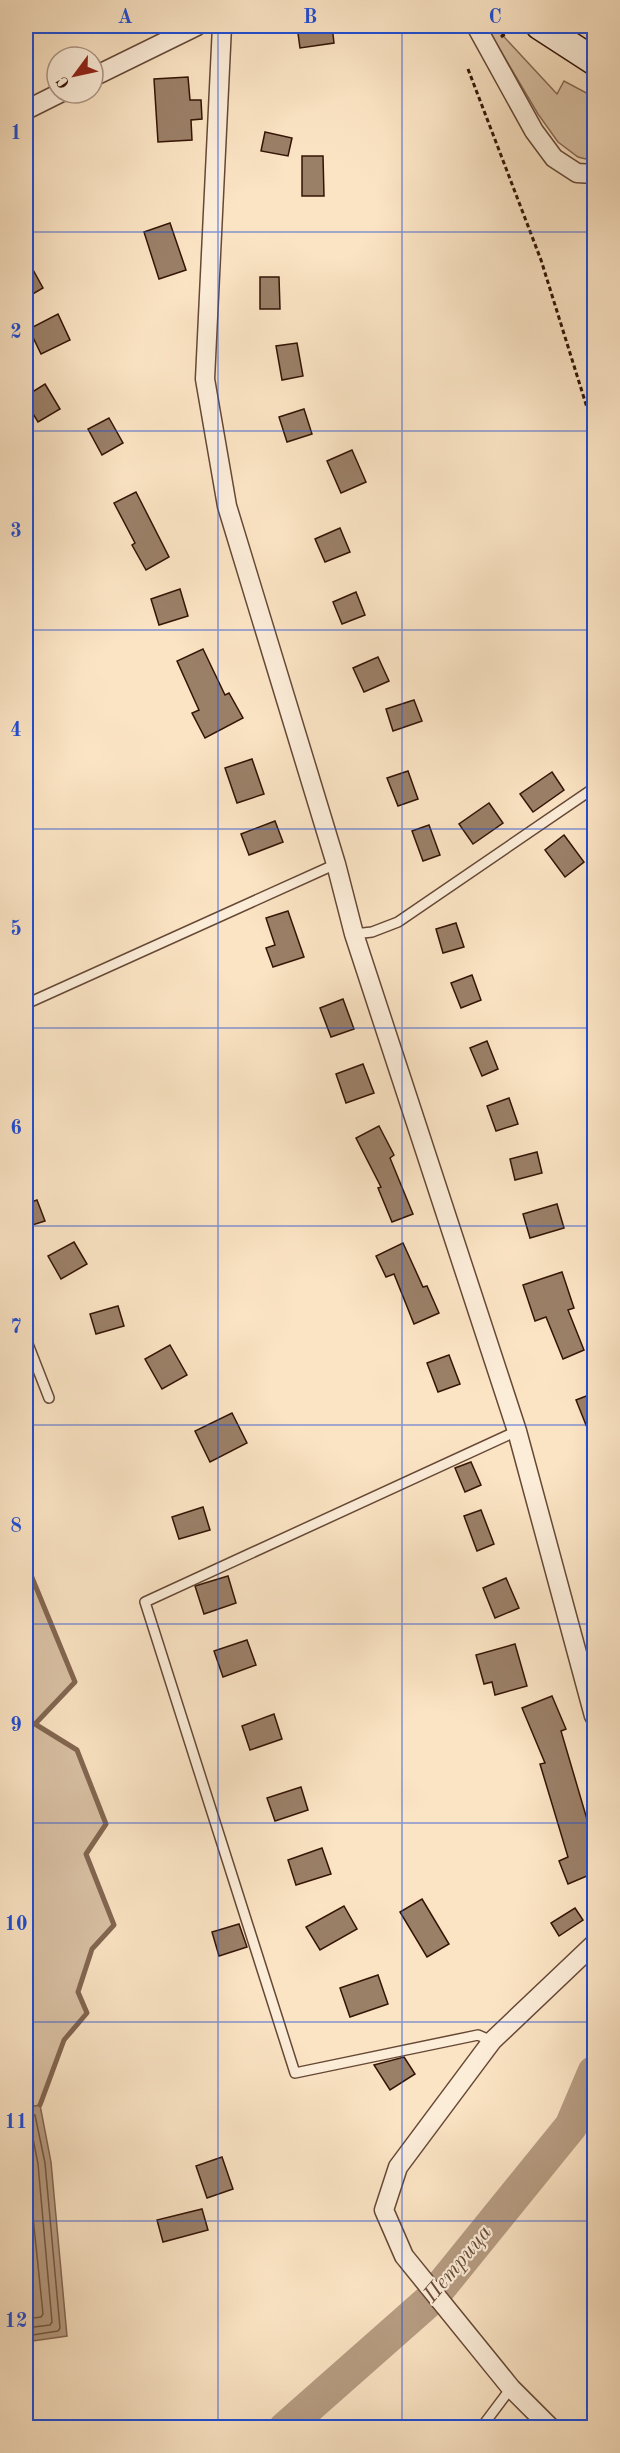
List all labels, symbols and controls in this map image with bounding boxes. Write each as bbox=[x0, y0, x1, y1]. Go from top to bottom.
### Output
text: A bbox=[117, 8, 133, 28]
text: B bbox=[303, 8, 317, 28]
text: C bbox=[488, 8, 502, 28]
north arrow bbox=[45, 45, 105, 105]
text: С bbox=[55, 73, 74, 91]
text: 1 bbox=[10, 124, 22, 144]
text: 2 bbox=[10, 323, 22, 343]
text: 3 bbox=[10, 522, 22, 542]
text: 4 bbox=[10, 721, 22, 741]
text: 5 bbox=[10, 919, 22, 940]
text: 6 bbox=[10, 1119, 22, 1139]
text: 7 bbox=[10, 1318, 22, 1338]
text: 8 bbox=[10, 1517, 22, 1537]
text: 9 bbox=[10, 1716, 22, 1736]
text: 10 bbox=[4, 1915, 28, 1935]
text: 11 bbox=[4, 2113, 28, 2133]
water label: Петрица bbox=[419, 2221, 496, 2307]
text: 12 bbox=[4, 2312, 28, 2332]

